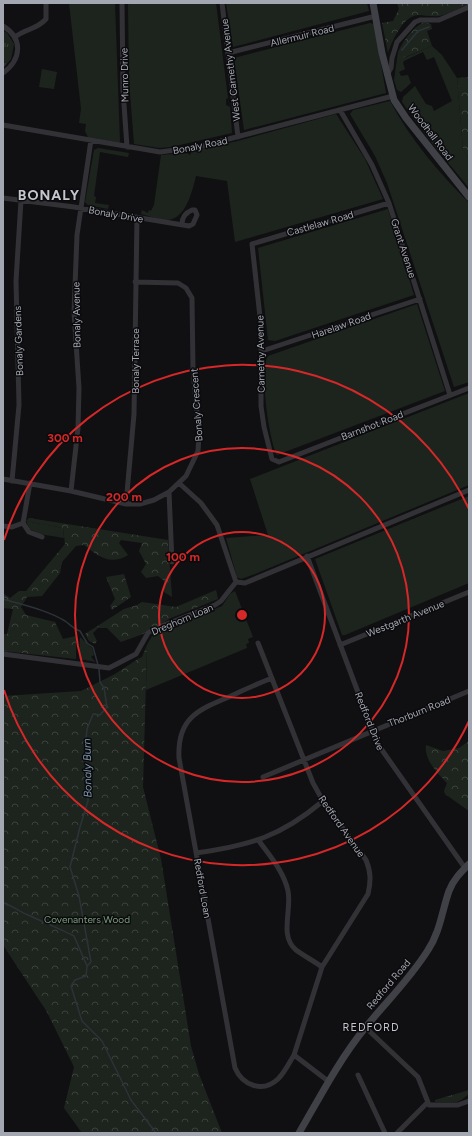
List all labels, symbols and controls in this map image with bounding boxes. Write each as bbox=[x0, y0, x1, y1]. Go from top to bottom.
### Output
street label: West Carnethy Avenue bbox=[218, 17, 243, 122]
street label: Allermuir Road bbox=[269, 21, 336, 50]
street label: Munro Drive bbox=[118, 47, 131, 102]
street label: Woodhall Road bbox=[405, 102, 456, 163]
street label: Bonaly Road bbox=[172, 134, 229, 157]
district label: BONALY bbox=[18, 187, 80, 204]
street label: Bonaly Drive bbox=[87, 203, 145, 226]
street label: Castlelaw Road bbox=[285, 208, 355, 239]
street label: Grant Avenue bbox=[388, 217, 419, 280]
street label: Bonaly Avenue bbox=[69, 281, 84, 348]
street label: Bonaly Gardens bbox=[11, 305, 26, 376]
street label: Harelaw Road bbox=[310, 309, 373, 342]
street label: Carnethy Avenue bbox=[253, 315, 268, 393]
street label: Bonaly Terrace bbox=[129, 328, 142, 394]
street label: Bonaly Crescent bbox=[187, 368, 206, 442]
street label: Barnshot Road bbox=[339, 408, 405, 443]
text: 300 m bbox=[47, 431, 83, 445]
text: 200 m bbox=[106, 490, 142, 504]
text: 100 m bbox=[166, 550, 200, 564]
street label: Westgarth Avenue bbox=[364, 597, 447, 640]
street label: Dreghorn Loan bbox=[149, 600, 216, 638]
centre of rings bbox=[235, 608, 249, 622]
street label: Redford Drive bbox=[352, 690, 387, 753]
street label: Thorburn Road bbox=[386, 693, 452, 730]
water label: Bonaly Burn bbox=[80, 738, 95, 798]
street label: Redford Avenue bbox=[315, 793, 368, 860]
street label: Redford Loan bbox=[191, 857, 214, 919]
park label: Covenanters Wood bbox=[44, 913, 130, 926]
street label: Redford Road bbox=[364, 956, 413, 1012]
district label: REDFORD bbox=[343, 1021, 399, 1034]

